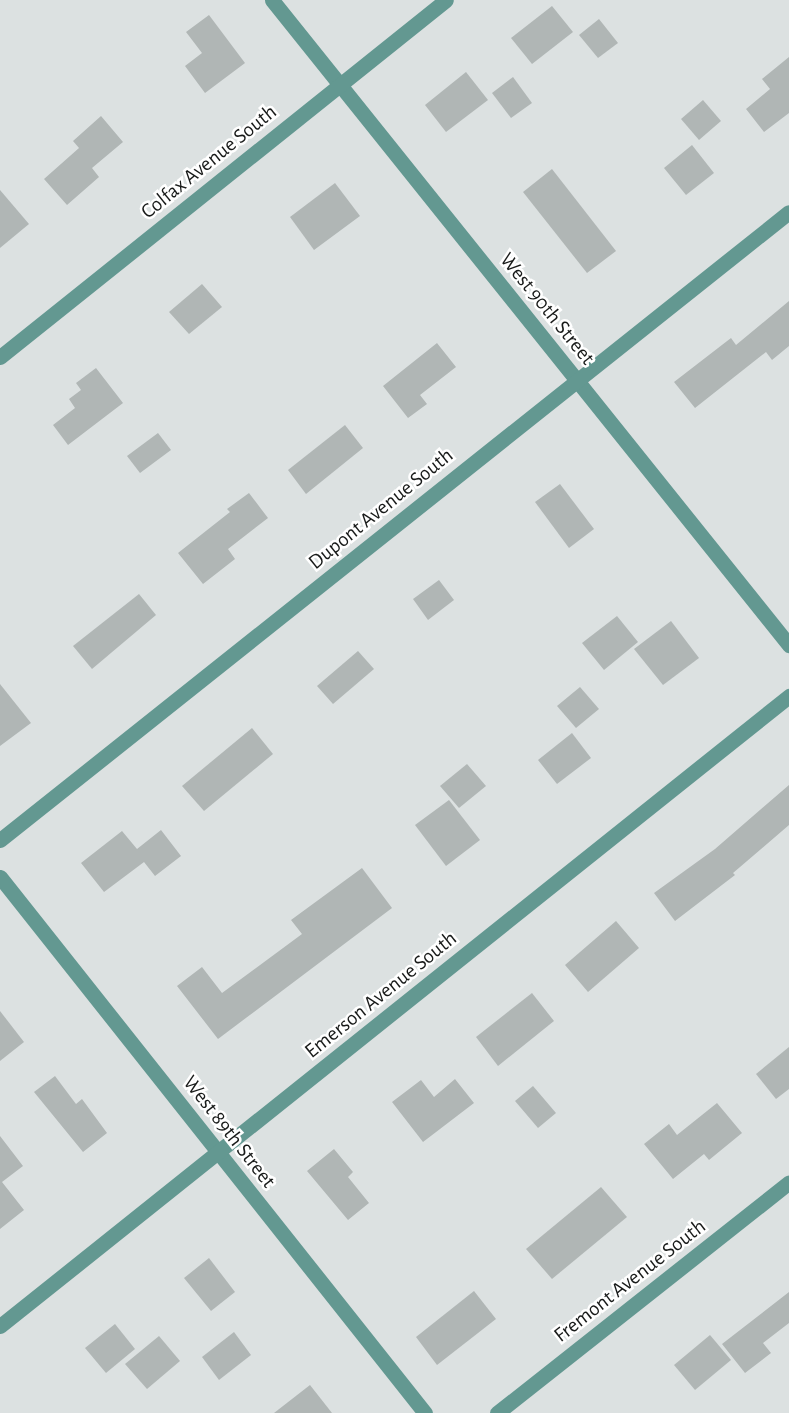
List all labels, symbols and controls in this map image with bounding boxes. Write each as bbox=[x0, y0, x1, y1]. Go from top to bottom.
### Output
street label: Colfax Avenue South bbox=[136, 100, 282, 224]
street label: West 90th Street bbox=[494, 248, 600, 370]
street label: Dupont Avenue South bbox=[304, 443, 458, 575]
street label: Emerson Avenue South bbox=[300, 926, 462, 1064]
street label: West 89th Street bbox=[177, 1071, 281, 1193]
street label: Fremont Avenue South bbox=[549, 1214, 711, 1348]

